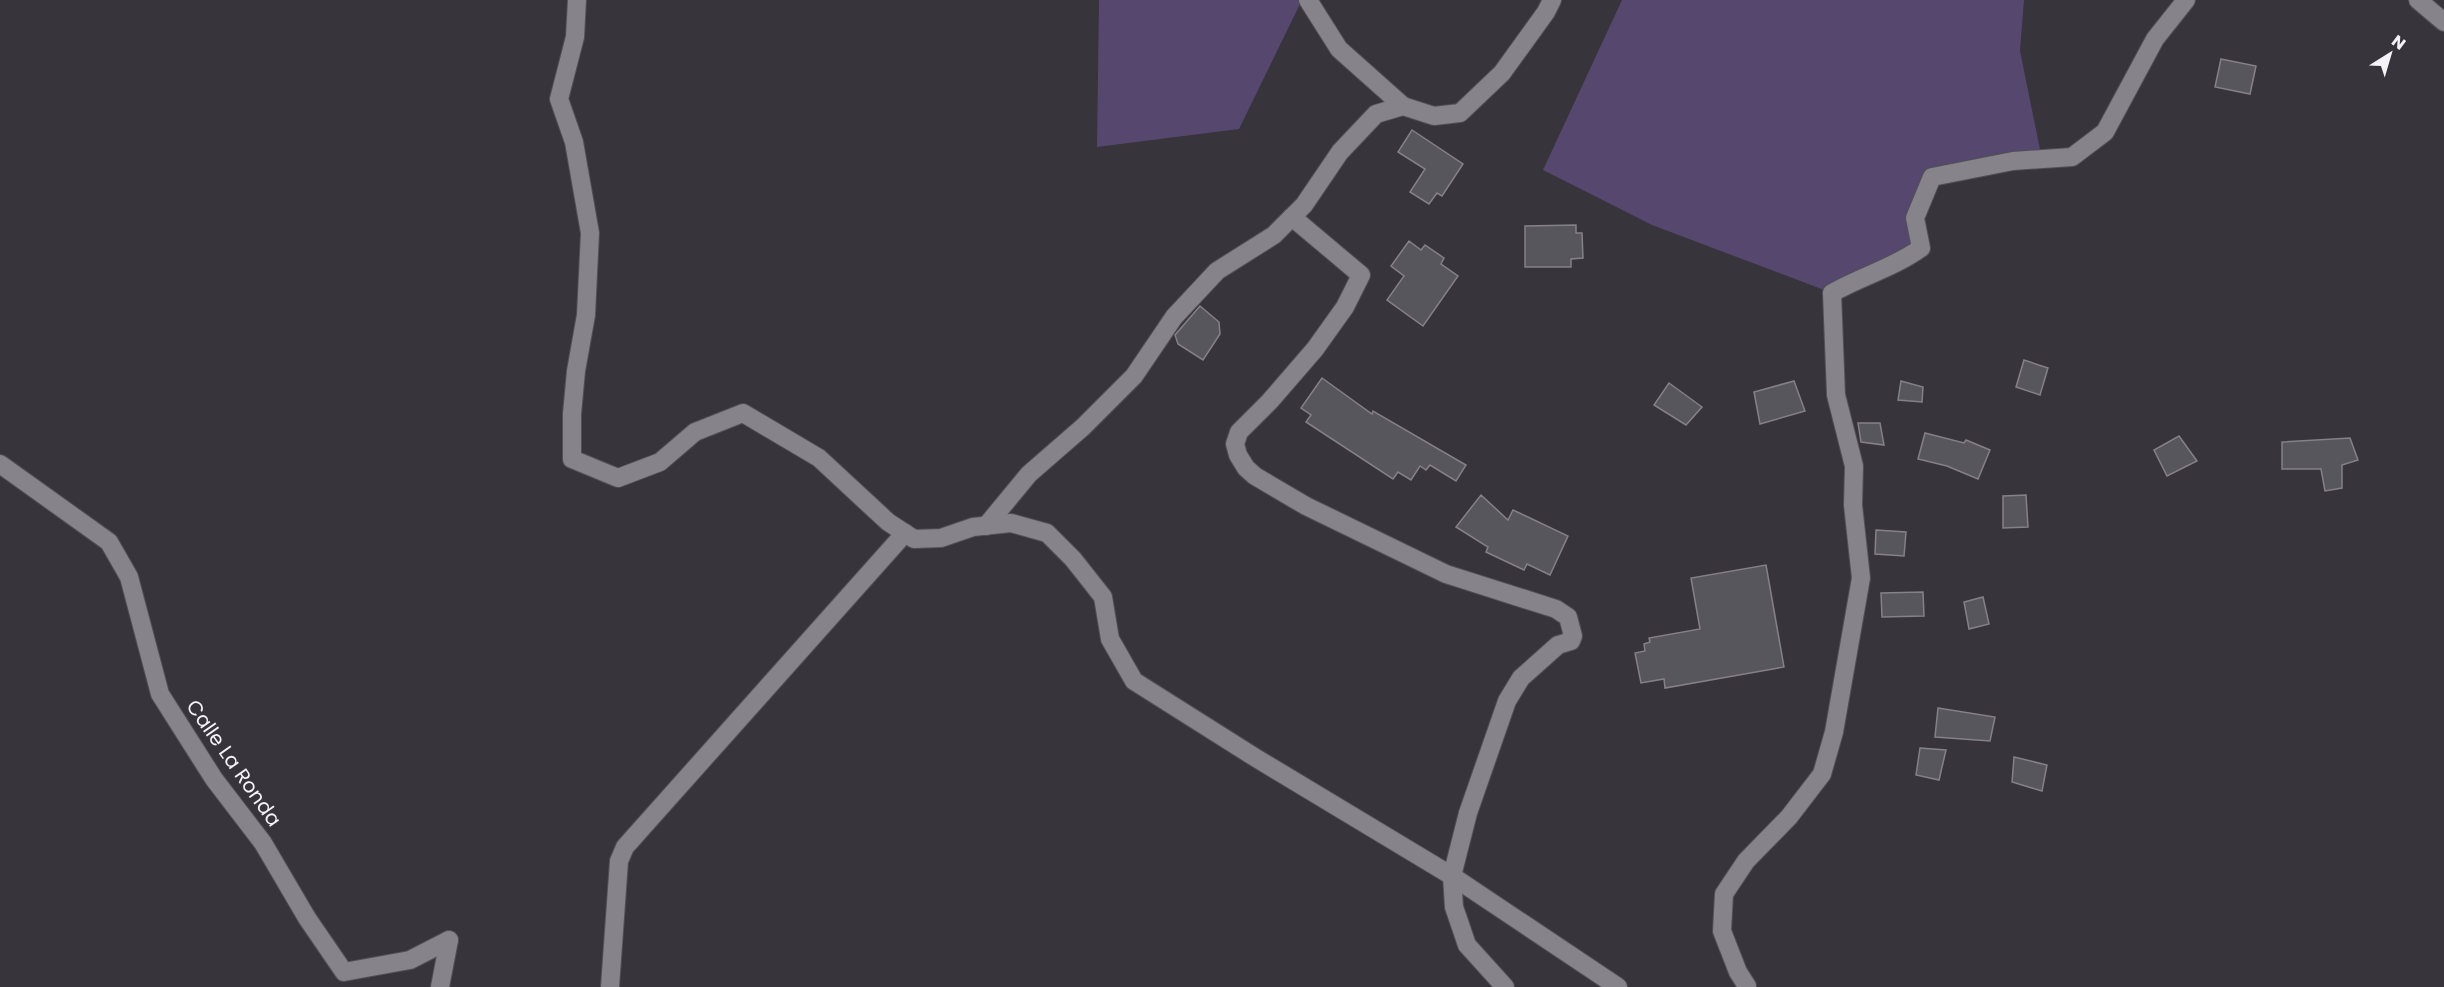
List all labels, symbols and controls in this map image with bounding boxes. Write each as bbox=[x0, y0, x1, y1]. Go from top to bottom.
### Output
north arrow bbox=[2360, 24, 2420, 84]
text: N bbox=[2387, 30, 2410, 55]
street label: Calle La Ronda bbox=[180, 694, 288, 832]

